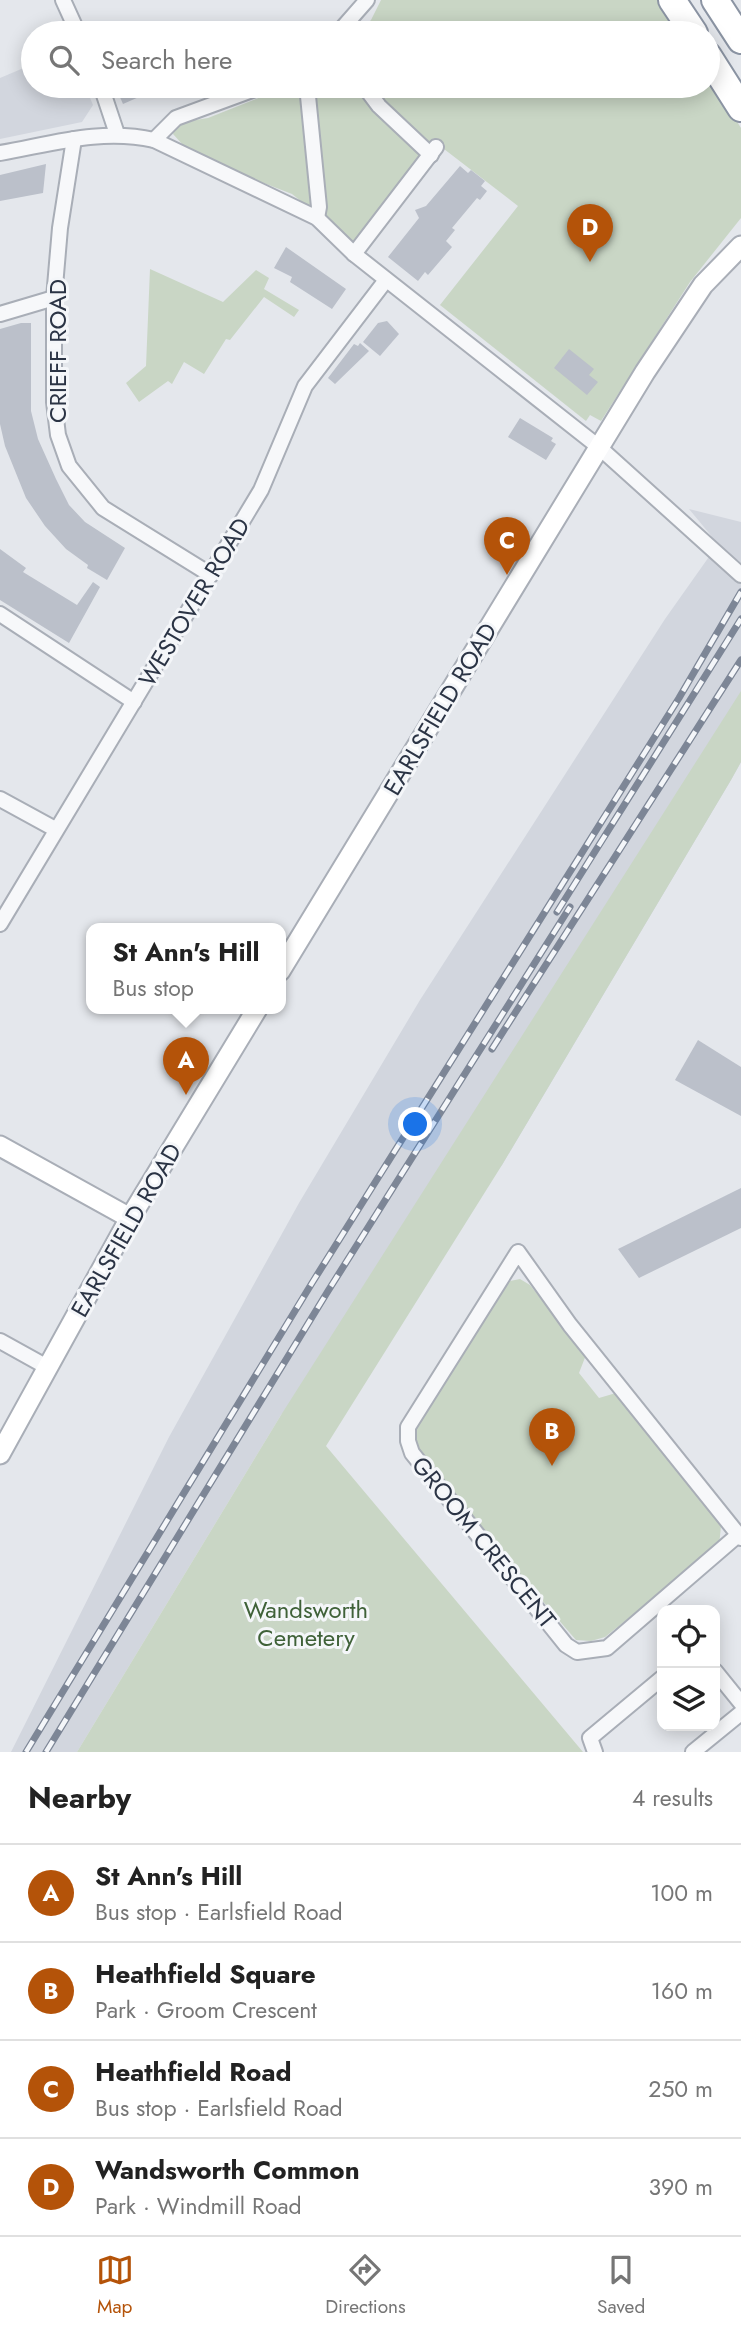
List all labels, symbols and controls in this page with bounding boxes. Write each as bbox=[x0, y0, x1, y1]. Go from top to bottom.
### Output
search box bbox=[21, 21, 720, 98]
icon: search bbox=[45, 41, 83, 79]
text: Search here bbox=[101, 41, 233, 79]
pin: D bbox=[567, 204, 613, 262]
street label: CRIEFF ROAD bbox=[40, 279, 75, 423]
street label: WESTOVER ROAD bbox=[130, 511, 258, 693]
pin: C bbox=[484, 517, 530, 575]
street label: EARLSFIELD ROAD bbox=[375, 616, 505, 802]
popup bbox=[86, 923, 286, 1014]
text: St Ann's Hill bbox=[112, 933, 260, 971]
text: Bus stop bbox=[112, 971, 194, 1005]
pin: A bbox=[163, 1037, 209, 1095]
your location bbox=[398, 1107, 432, 1141]
street label: EARLSFIELD ROAD bbox=[62, 1137, 190, 1323]
pin: B bbox=[529, 1408, 575, 1466]
street label: GROOM CRESCENT bbox=[404, 1449, 564, 1635]
park label: Wandsworth Cemetery bbox=[244, 1592, 368, 1655]
map controls bbox=[657, 1605, 720, 1731]
button: locate bbox=[657, 1605, 720, 1668]
button: layers bbox=[657, 1668, 720, 1731]
text: Nearby bbox=[28, 1776, 131, 1819]
text: 4 results bbox=[632, 1781, 713, 1815]
text: St Ann's Hill bbox=[95, 1857, 242, 1895]
text: A bbox=[43, 1876, 59, 1910]
text: 100 m bbox=[650, 1876, 713, 1910]
text: Bus stop · Earlsfield Road bbox=[95, 1895, 343, 1929]
text: Heathfield Square bbox=[95, 1955, 316, 1993]
text: B bbox=[43, 1974, 59, 2008]
text: 160 m bbox=[651, 1974, 713, 2008]
text: Park · Groom Crescent bbox=[95, 1993, 317, 2027]
text: Heathfield Road bbox=[95, 2053, 292, 2091]
text: C bbox=[43, 2072, 59, 2106]
text: 250 m bbox=[648, 2072, 713, 2106]
text: Bus stop · Earlsfield Road bbox=[95, 2091, 343, 2125]
text: Wandsworth Common bbox=[95, 2151, 360, 2189]
text: D bbox=[43, 2170, 59, 2204]
text: 390 m bbox=[649, 2170, 713, 2204]
text: Park · Windmill Road bbox=[95, 2189, 302, 2223]
tab: Map bbox=[96, 2251, 134, 2320]
tab: Directions bbox=[325, 2251, 406, 2320]
tab: Saved bbox=[597, 2251, 645, 2320]

